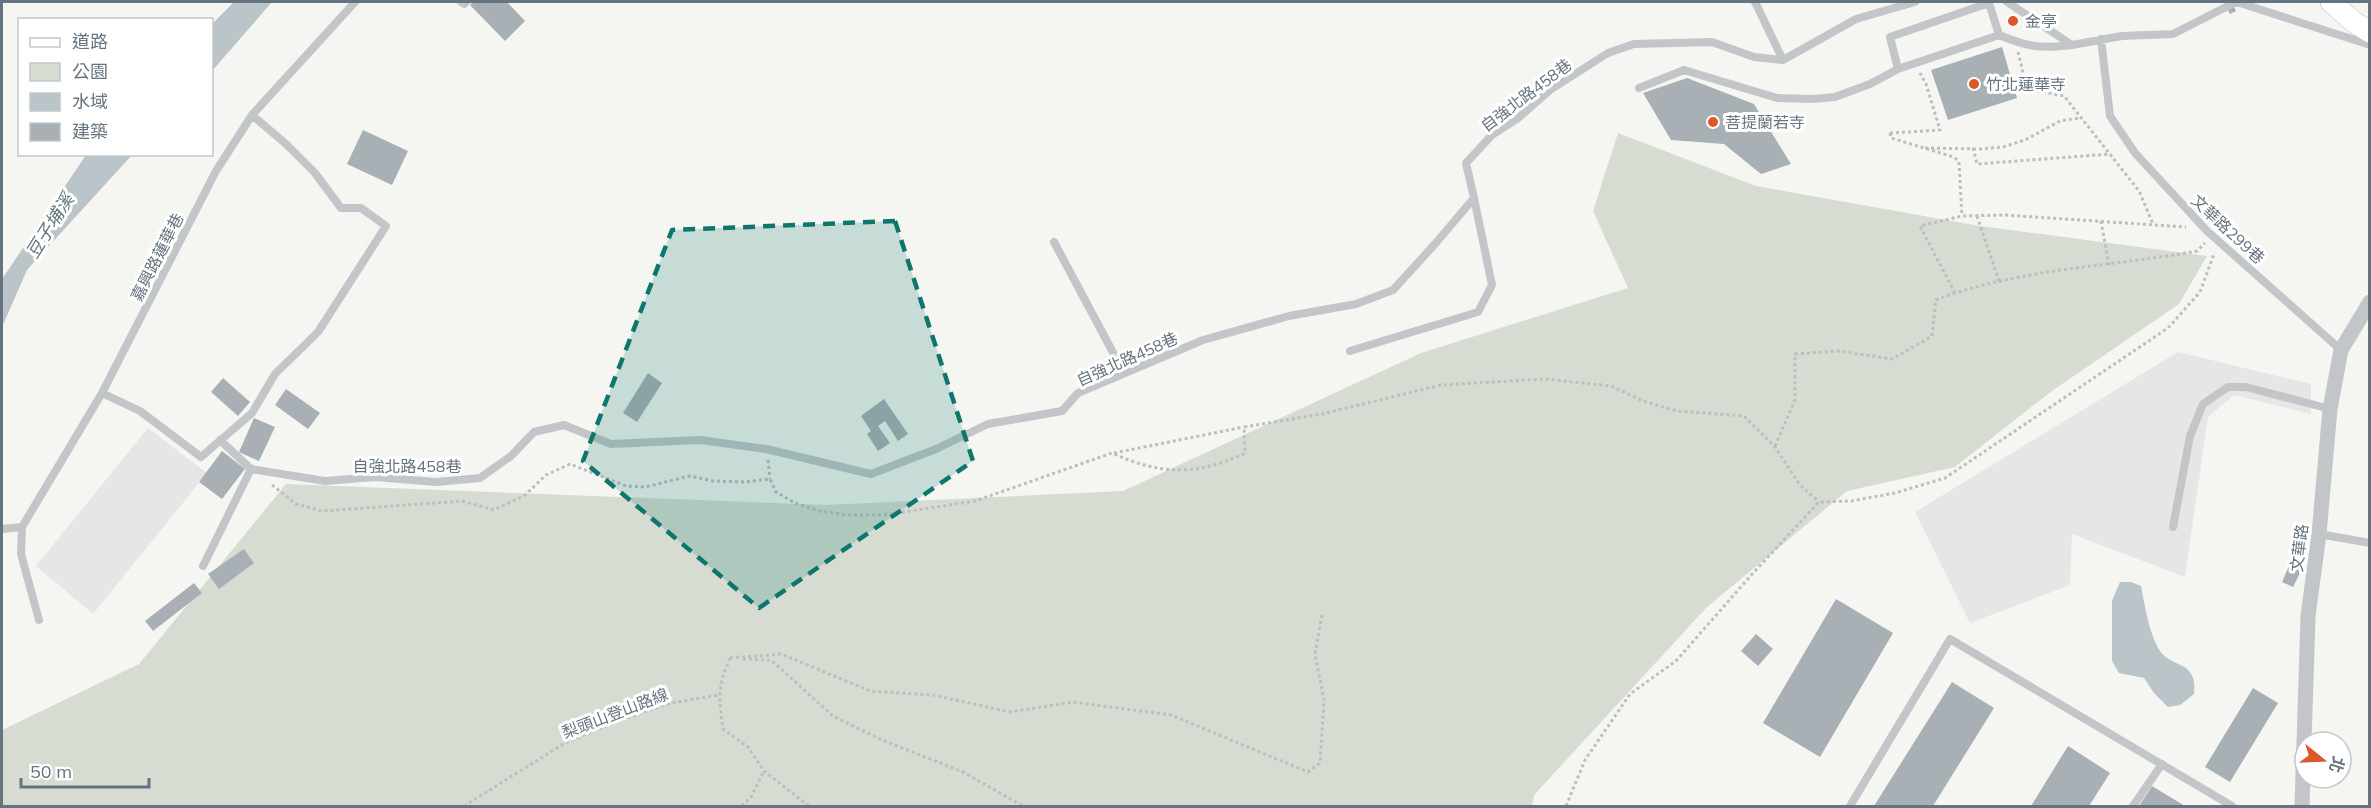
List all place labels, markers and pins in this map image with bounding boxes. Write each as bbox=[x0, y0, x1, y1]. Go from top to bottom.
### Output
place label: 金亭 bbox=[2025, 11, 2057, 31]
marker: 金亭 bbox=[2006, 14, 2020, 28]
place label: 竹北蓮華寺 bbox=[1986, 74, 2066, 94]
marker: 竹北蓮華寺 bbox=[1967, 77, 1981, 91]
place label: 菩提蘭若寺 bbox=[1725, 112, 1805, 132]
marker: 菩提蘭若寺 bbox=[1706, 115, 1720, 129]

